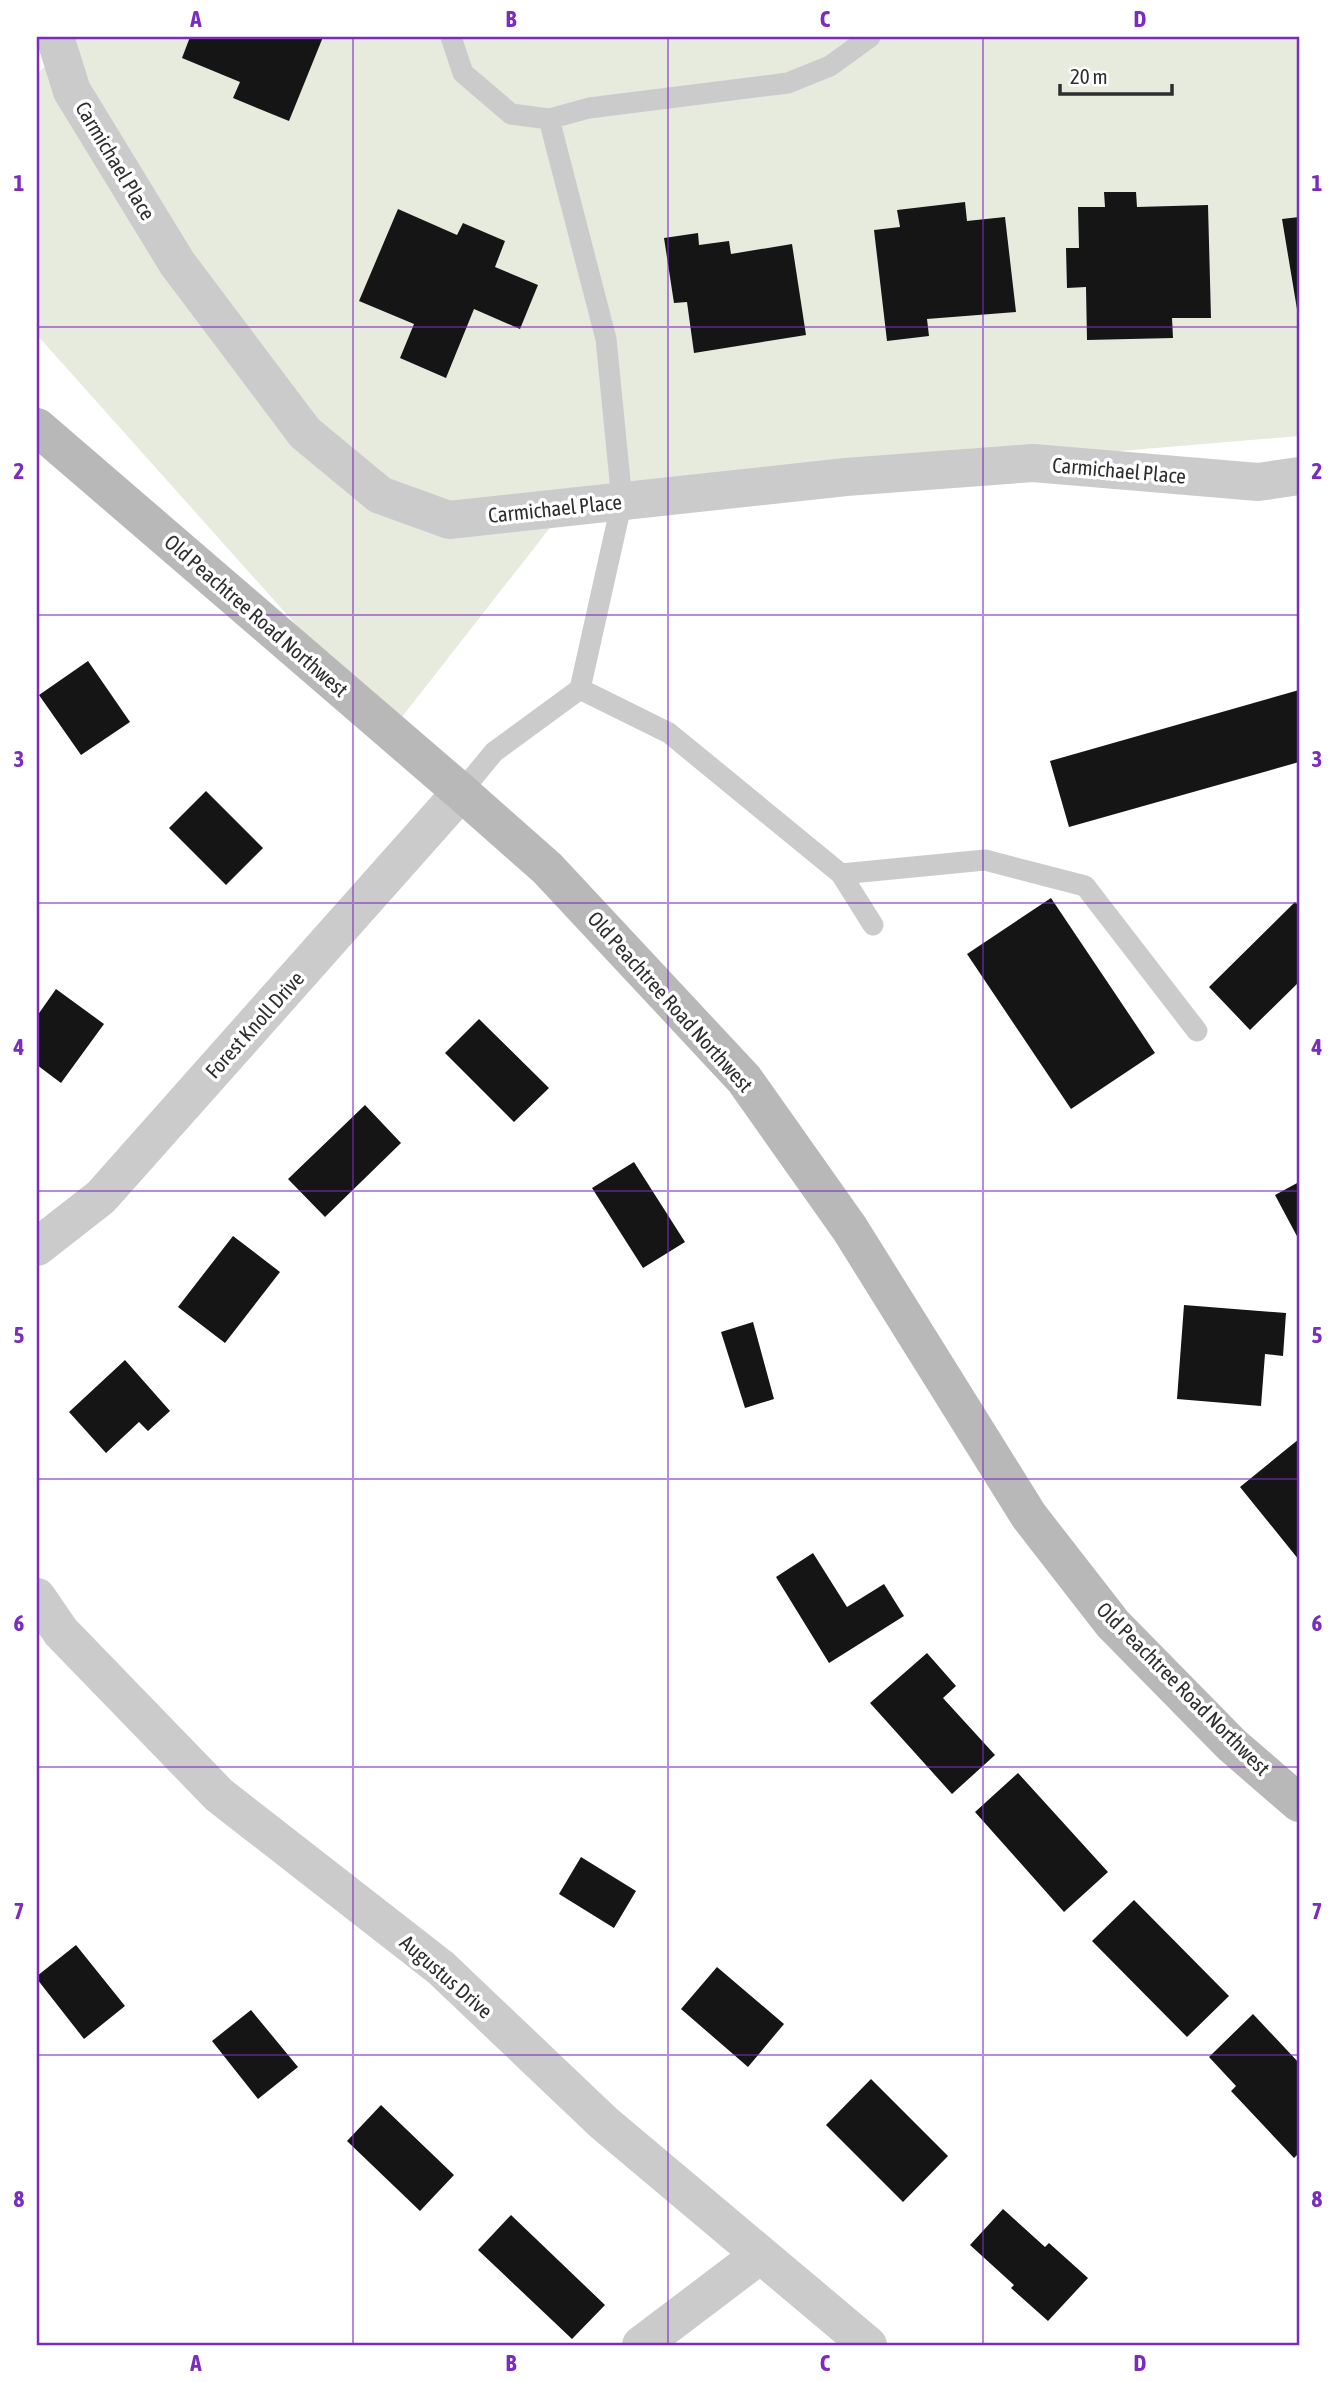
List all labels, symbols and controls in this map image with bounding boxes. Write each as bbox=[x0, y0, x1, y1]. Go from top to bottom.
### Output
text: A bbox=[189, 6, 202, 32]
text: B bbox=[506, 6, 517, 32]
text: C bbox=[820, 6, 831, 32]
text: D bbox=[1134, 6, 1147, 32]
scale bar bbox=[1060, 52, 1172, 96]
text: 20 m bbox=[1070, 64, 1108, 88]
street label: Carmichael Place bbox=[71, 97, 161, 224]
text: 1 bbox=[14, 170, 25, 196]
text: 1 bbox=[1312, 170, 1323, 196]
street label: Carmichael Place bbox=[1051, 452, 1187, 488]
text: 2 bbox=[14, 458, 24, 484]
text: 2 bbox=[1312, 458, 1322, 484]
street label: Carmichael Place bbox=[487, 489, 623, 527]
street label: Old Peachtree Road Northwest bbox=[160, 529, 353, 701]
text: 3 bbox=[14, 746, 24, 772]
text: 3 bbox=[1312, 746, 1322, 772]
street label: Old Peachtree Road Northwest bbox=[583, 906, 758, 1097]
street label: Forest Knoll Drive bbox=[200, 966, 308, 1083]
text: 4 bbox=[13, 1034, 25, 1060]
text: 4 bbox=[1311, 1034, 1323, 1060]
text: 5 bbox=[14, 1322, 25, 1348]
text: 5 bbox=[1312, 1322, 1323, 1348]
street label: Old Peachtree Road Northwest bbox=[1092, 1597, 1275, 1780]
text: 6 bbox=[14, 1610, 25, 1636]
text: 6 bbox=[1312, 1610, 1323, 1636]
text: 7 bbox=[14, 1898, 24, 1924]
text: 7 bbox=[1312, 1898, 1322, 1924]
street label: Augustus Drive bbox=[396, 1930, 498, 2023]
text: 8 bbox=[14, 2186, 25, 2212]
text: 8 bbox=[1312, 2186, 1323, 2212]
text: A bbox=[189, 2350, 202, 2376]
text: B bbox=[506, 2350, 517, 2376]
text: C bbox=[820, 2350, 831, 2376]
text: D bbox=[1134, 2350, 1147, 2376]

